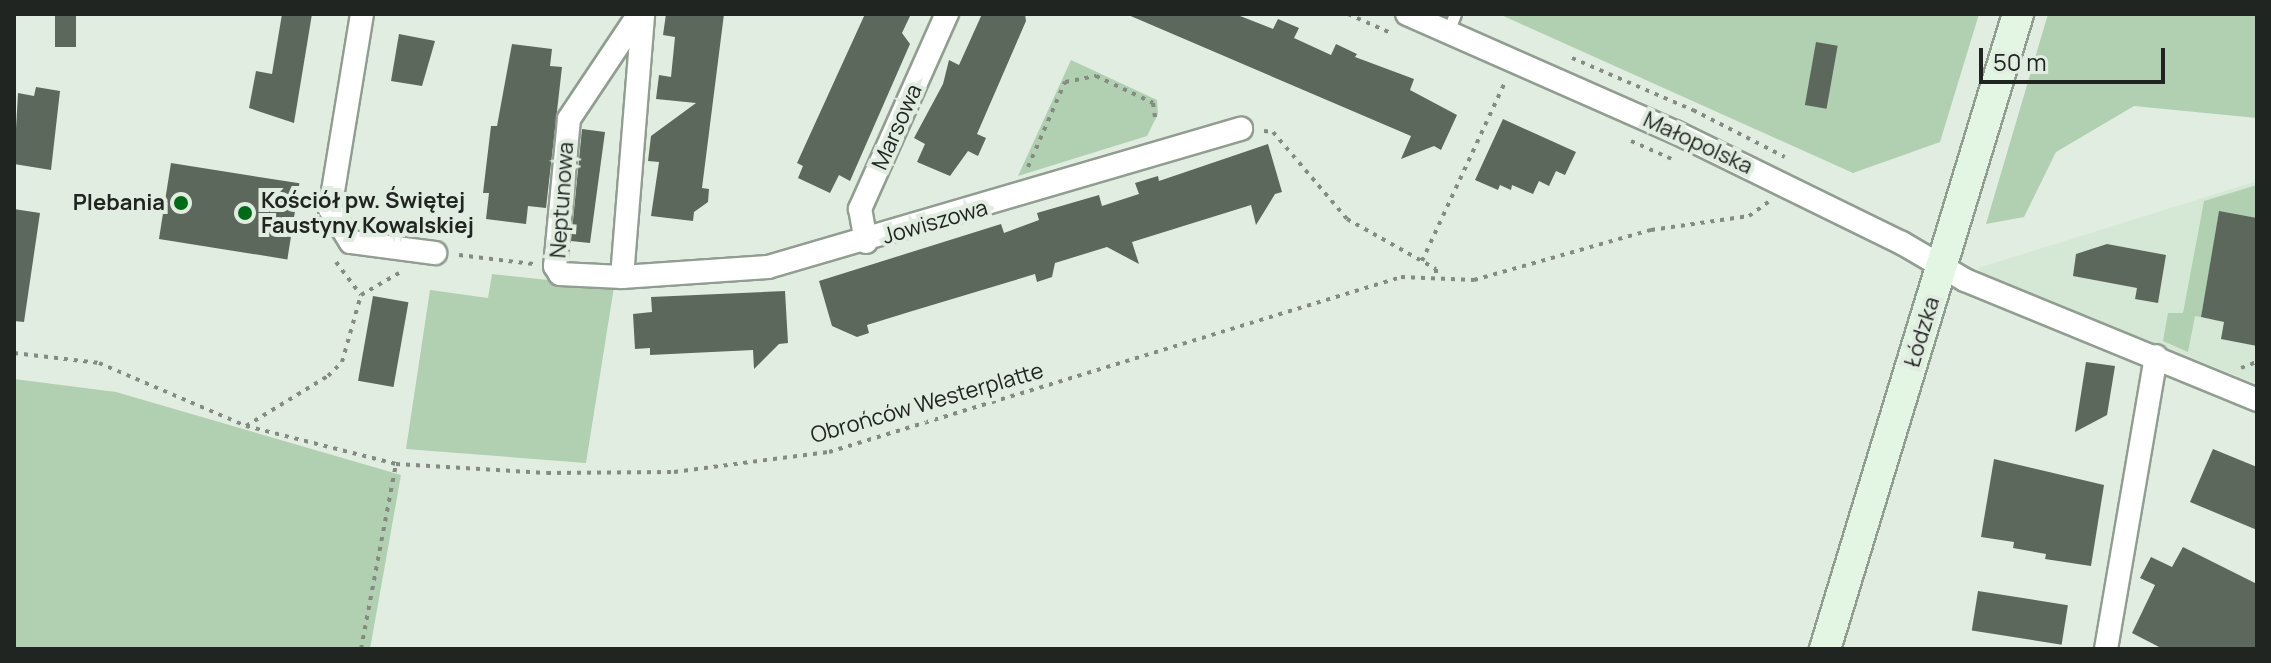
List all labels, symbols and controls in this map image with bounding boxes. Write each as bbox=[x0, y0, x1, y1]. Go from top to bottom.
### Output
scale bar bbox=[1983, 32, 2169, 82]
text: 50 m bbox=[1993, 45, 2047, 78]
street label: Marsowa bbox=[866, 80, 928, 174]
street label: Małopolska bbox=[1639, 106, 1757, 180]
street label: Neptunowa bbox=[545, 141, 579, 259]
place label: Kościół pw. Świętej Faustyny Kowalskiej bbox=[261, 187, 474, 238]
place label: Plebania bbox=[73, 190, 165, 216]
marker: Plebania bbox=[172, 194, 190, 212]
street label: Jowiszowa bbox=[879, 194, 991, 250]
marker: Kościół pw. Świętej Faustyny Kowalskiej bbox=[236, 204, 254, 222]
street label: Łódzka bbox=[1899, 294, 1945, 370]
street label: Obrońców Westerplatte bbox=[808, 357, 1046, 449]

